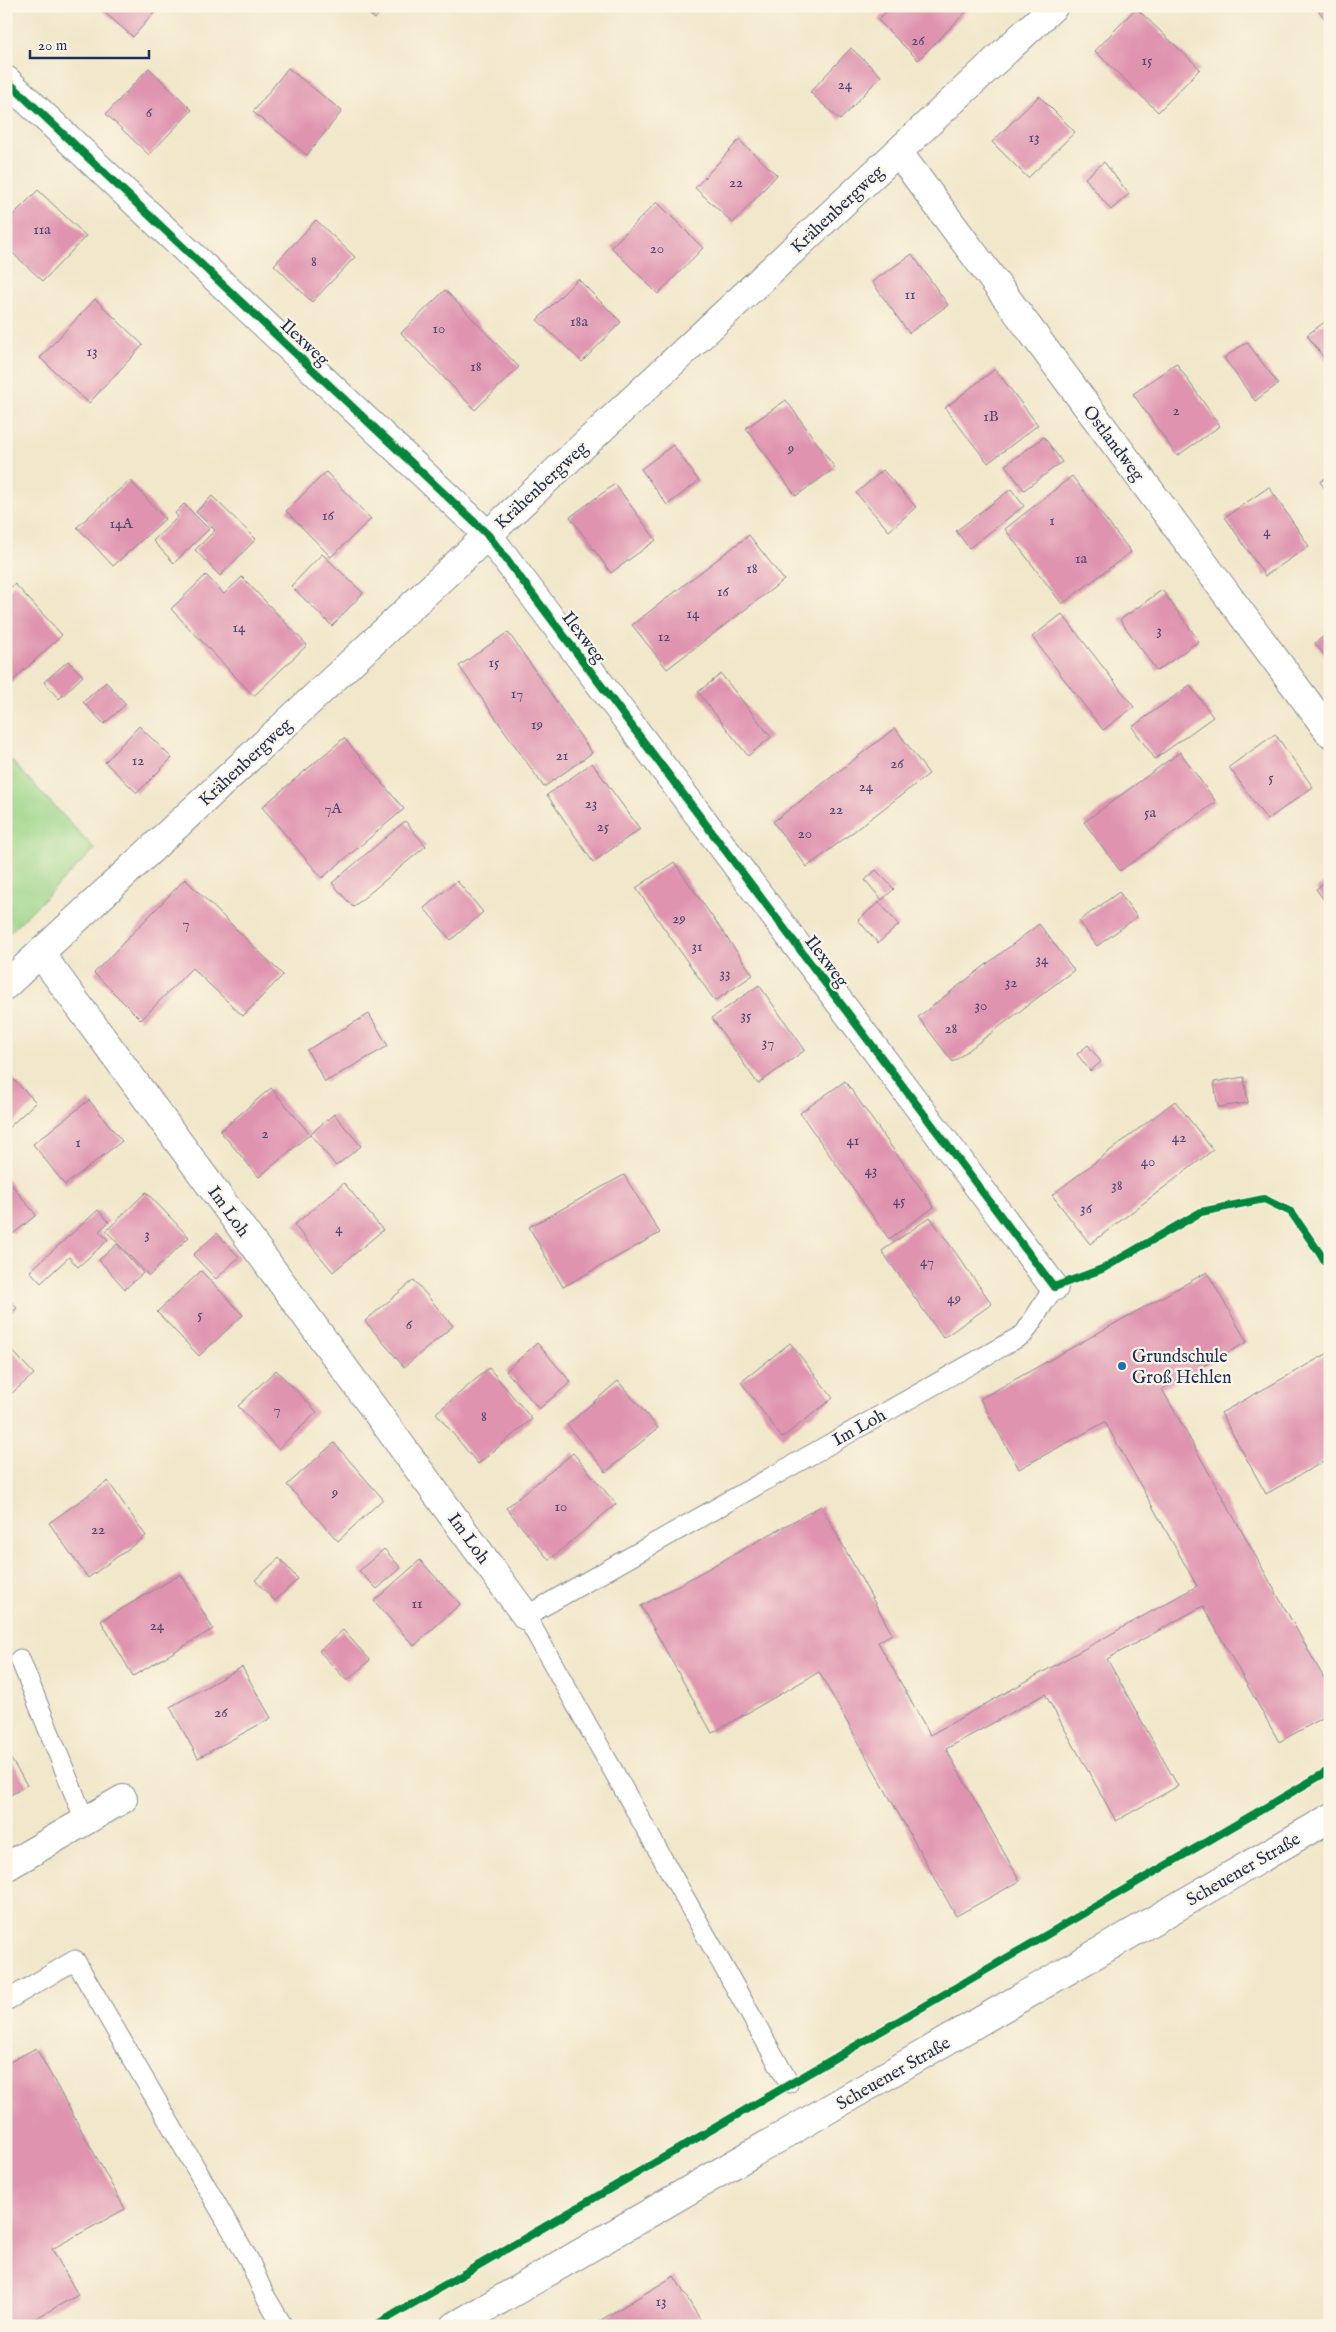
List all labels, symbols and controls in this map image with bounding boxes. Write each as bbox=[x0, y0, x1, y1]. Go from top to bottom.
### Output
scale bar bbox=[30, 28, 149, 60]
house number: 26 bbox=[911, 31, 925, 50]
text: 20 m bbox=[38, 36, 68, 55]
house number: 15 bbox=[1141, 51, 1153, 70]
house number: 24 bbox=[838, 75, 853, 94]
house number: 6 bbox=[146, 103, 153, 122]
house number: 13 bbox=[1028, 128, 1040, 147]
street label: Krähenbergweg bbox=[787, 161, 890, 259]
house number: 22 bbox=[729, 173, 743, 192]
house number: 11a bbox=[33, 220, 51, 239]
house number: 20 bbox=[650, 239, 664, 258]
house number: 8 bbox=[311, 252, 317, 271]
house number: 11 bbox=[904, 285, 916, 304]
house number: 18a bbox=[570, 312, 588, 331]
street label: Ilexweg bbox=[274, 314, 334, 372]
house number: 10 bbox=[433, 319, 445, 338]
house number: 13 bbox=[86, 342, 98, 361]
house number: 18 bbox=[470, 357, 482, 376]
street label: Ostlandweg bbox=[1077, 401, 1149, 487]
house number: 2 bbox=[1172, 401, 1180, 420]
house number: 1B bbox=[983, 407, 999, 426]
street label: Krähenbergweg bbox=[491, 437, 594, 535]
house number: 9 bbox=[787, 439, 794, 458]
house number: 16 bbox=[322, 506, 335, 525]
house number: 1 bbox=[1049, 511, 1055, 530]
house number: 14A bbox=[109, 514, 133, 533]
house number: 4 bbox=[1263, 522, 1271, 541]
house number: 1a bbox=[1075, 549, 1088, 568]
house number: 18 bbox=[746, 559, 758, 578]
house number: 16 bbox=[717, 582, 730, 601]
house number: 14 bbox=[687, 604, 700, 623]
street label: Ilexweg bbox=[556, 607, 610, 669]
house number: 14 bbox=[233, 618, 246, 637]
house number: 3 bbox=[1156, 621, 1162, 640]
house number: 12 bbox=[658, 627, 670, 646]
house number: 15 bbox=[488, 653, 500, 672]
house number: 17 bbox=[511, 684, 523, 703]
street label: Krähenbergweg bbox=[195, 714, 298, 812]
house number: 19 bbox=[531, 715, 543, 734]
house number: 21 bbox=[556, 746, 568, 765]
house number: 12 bbox=[132, 751, 144, 770]
house number: 26 bbox=[890, 754, 904, 773]
house number: 5 bbox=[1268, 768, 1274, 787]
house number: 24 bbox=[859, 777, 874, 796]
house number: 23 bbox=[585, 794, 597, 813]
house number: 7A bbox=[324, 799, 342, 818]
house number: 22 bbox=[829, 800, 843, 819]
house number: 5a bbox=[1144, 803, 1156, 822]
house number: 25 bbox=[597, 817, 610, 836]
house number: 20 bbox=[798, 824, 812, 843]
house number: 29 bbox=[672, 909, 686, 928]
house number: 7 bbox=[182, 914, 190, 933]
street label: Ilexweg bbox=[799, 931, 853, 993]
house number: 31 bbox=[691, 937, 703, 956]
house number: 34 bbox=[1036, 950, 1049, 969]
house number: 33 bbox=[719, 964, 731, 983]
house number: 32 bbox=[1005, 973, 1017, 992]
house number: 30 bbox=[975, 996, 987, 1015]
house number: 35 bbox=[740, 1006, 752, 1025]
house number: 28 bbox=[945, 1019, 958, 1038]
house number: 37 bbox=[762, 1033, 774, 1052]
house number: 2 bbox=[261, 1124, 269, 1143]
house number: 42 bbox=[1172, 1128, 1186, 1147]
house number: 41 bbox=[847, 1131, 859, 1150]
house number: 1 bbox=[75, 1133, 81, 1152]
house number: 40 bbox=[1141, 1152, 1155, 1171]
house number: 43 bbox=[865, 1161, 877, 1180]
house number: 38 bbox=[1111, 1176, 1123, 1195]
street label: Im Loh bbox=[202, 1182, 254, 1242]
house number: 45 bbox=[893, 1191, 906, 1210]
house number: 36 bbox=[1080, 1199, 1093, 1218]
house number: 4 bbox=[335, 1219, 343, 1238]
house number: 3 bbox=[144, 1225, 150, 1244]
house number: 47 bbox=[920, 1252, 934, 1271]
house number: 49 bbox=[947, 1289, 961, 1308]
house number: 5 bbox=[197, 1305, 203, 1324]
house number: 6 bbox=[406, 1315, 413, 1334]
place label: Grundschule Groß Hehlen bbox=[1132, 1346, 1232, 1390]
marker: Grundschule Groß Hehlen bbox=[1116, 1360, 1128, 1372]
house number: 7 bbox=[273, 1400, 281, 1419]
street label: Im Loh bbox=[829, 1404, 891, 1452]
house number: 8 bbox=[481, 1407, 487, 1426]
house number: 9 bbox=[331, 1483, 338, 1502]
house number: 10 bbox=[555, 1497, 567, 1516]
street label: Im Loh bbox=[442, 1509, 494, 1569]
house number: 22 bbox=[91, 1520, 105, 1539]
house number: 11 bbox=[411, 1594, 423, 1613]
house number: 24 bbox=[150, 1616, 165, 1635]
house number: 26 bbox=[214, 1703, 228, 1722]
street label: Scheuener Straße bbox=[1183, 1828, 1305, 1912]
street label: Scheuener Straße bbox=[833, 2032, 955, 2116]
house number: 13 bbox=[655, 2292, 667, 2311]

